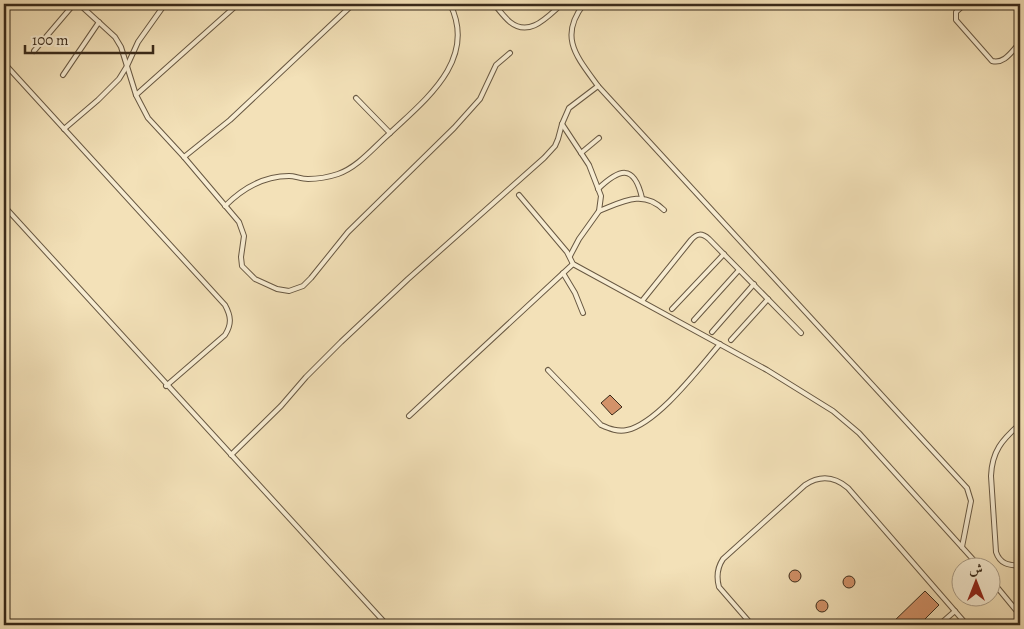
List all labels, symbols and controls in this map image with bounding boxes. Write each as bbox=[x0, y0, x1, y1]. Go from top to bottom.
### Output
scale bar bbox=[25, 22, 152, 54]
text: 100 m bbox=[32, 30, 69, 50]
north arrow bbox=[952, 556, 1002, 606]
text: ش bbox=[969, 560, 983, 579]

